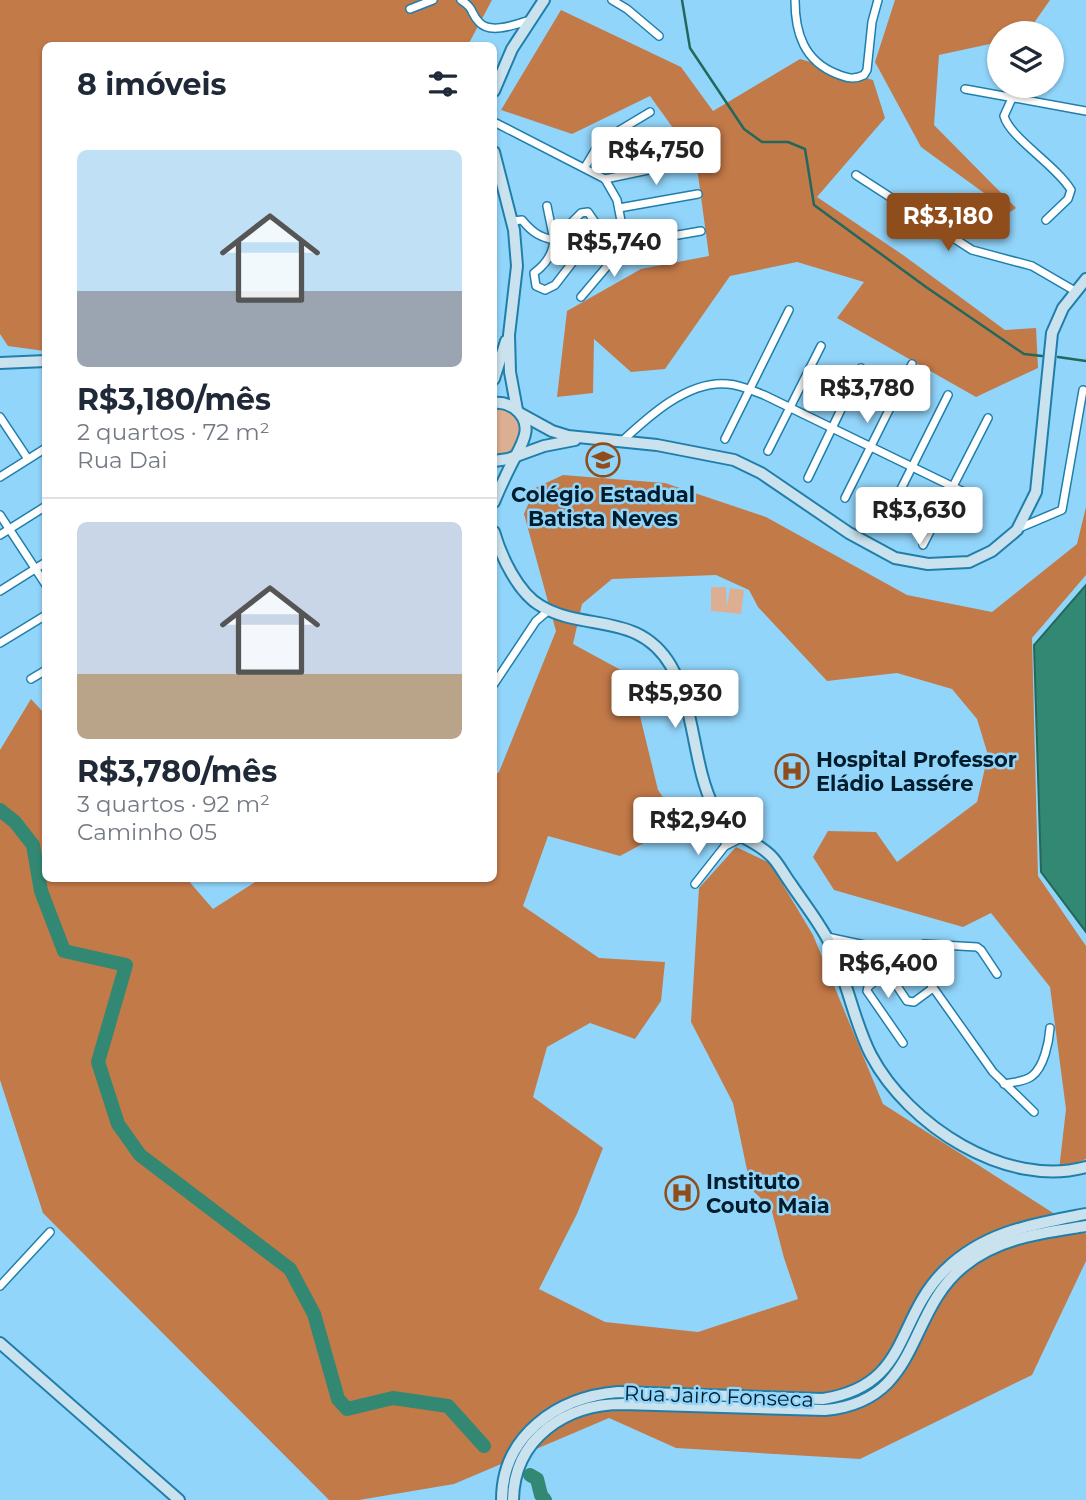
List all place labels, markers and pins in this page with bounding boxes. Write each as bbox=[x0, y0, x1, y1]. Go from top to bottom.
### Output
pin: R$4,750 bbox=[591, 128, 721, 187]
pin: R$3,180 bbox=[883, 194, 1013, 253]
pin: R$5,740 bbox=[549, 219, 679, 279]
pin: R$3,780 bbox=[802, 366, 932, 425]
school or university icon: Colégio Estadual Batista Neves bbox=[584, 441, 622, 479]
place label: Colégio Estadual Batista Neves bbox=[511, 482, 695, 531]
pin: R$3,630 bbox=[854, 488, 984, 547]
pin: R$5,930 bbox=[610, 670, 740, 730]
place label: Hospital Professor Eládio Lassére bbox=[816, 747, 1017, 796]
hospital icon: Hospital Professor Eládio Lassére bbox=[773, 752, 811, 790]
pin: R$2,940 bbox=[633, 798, 763, 857]
pin: R$6,400 bbox=[823, 940, 953, 1000]
place label: Instituto Couto Maia bbox=[706, 1169, 830, 1218]
hospital icon: Instituto Couto Maia bbox=[663, 1174, 701, 1212]

